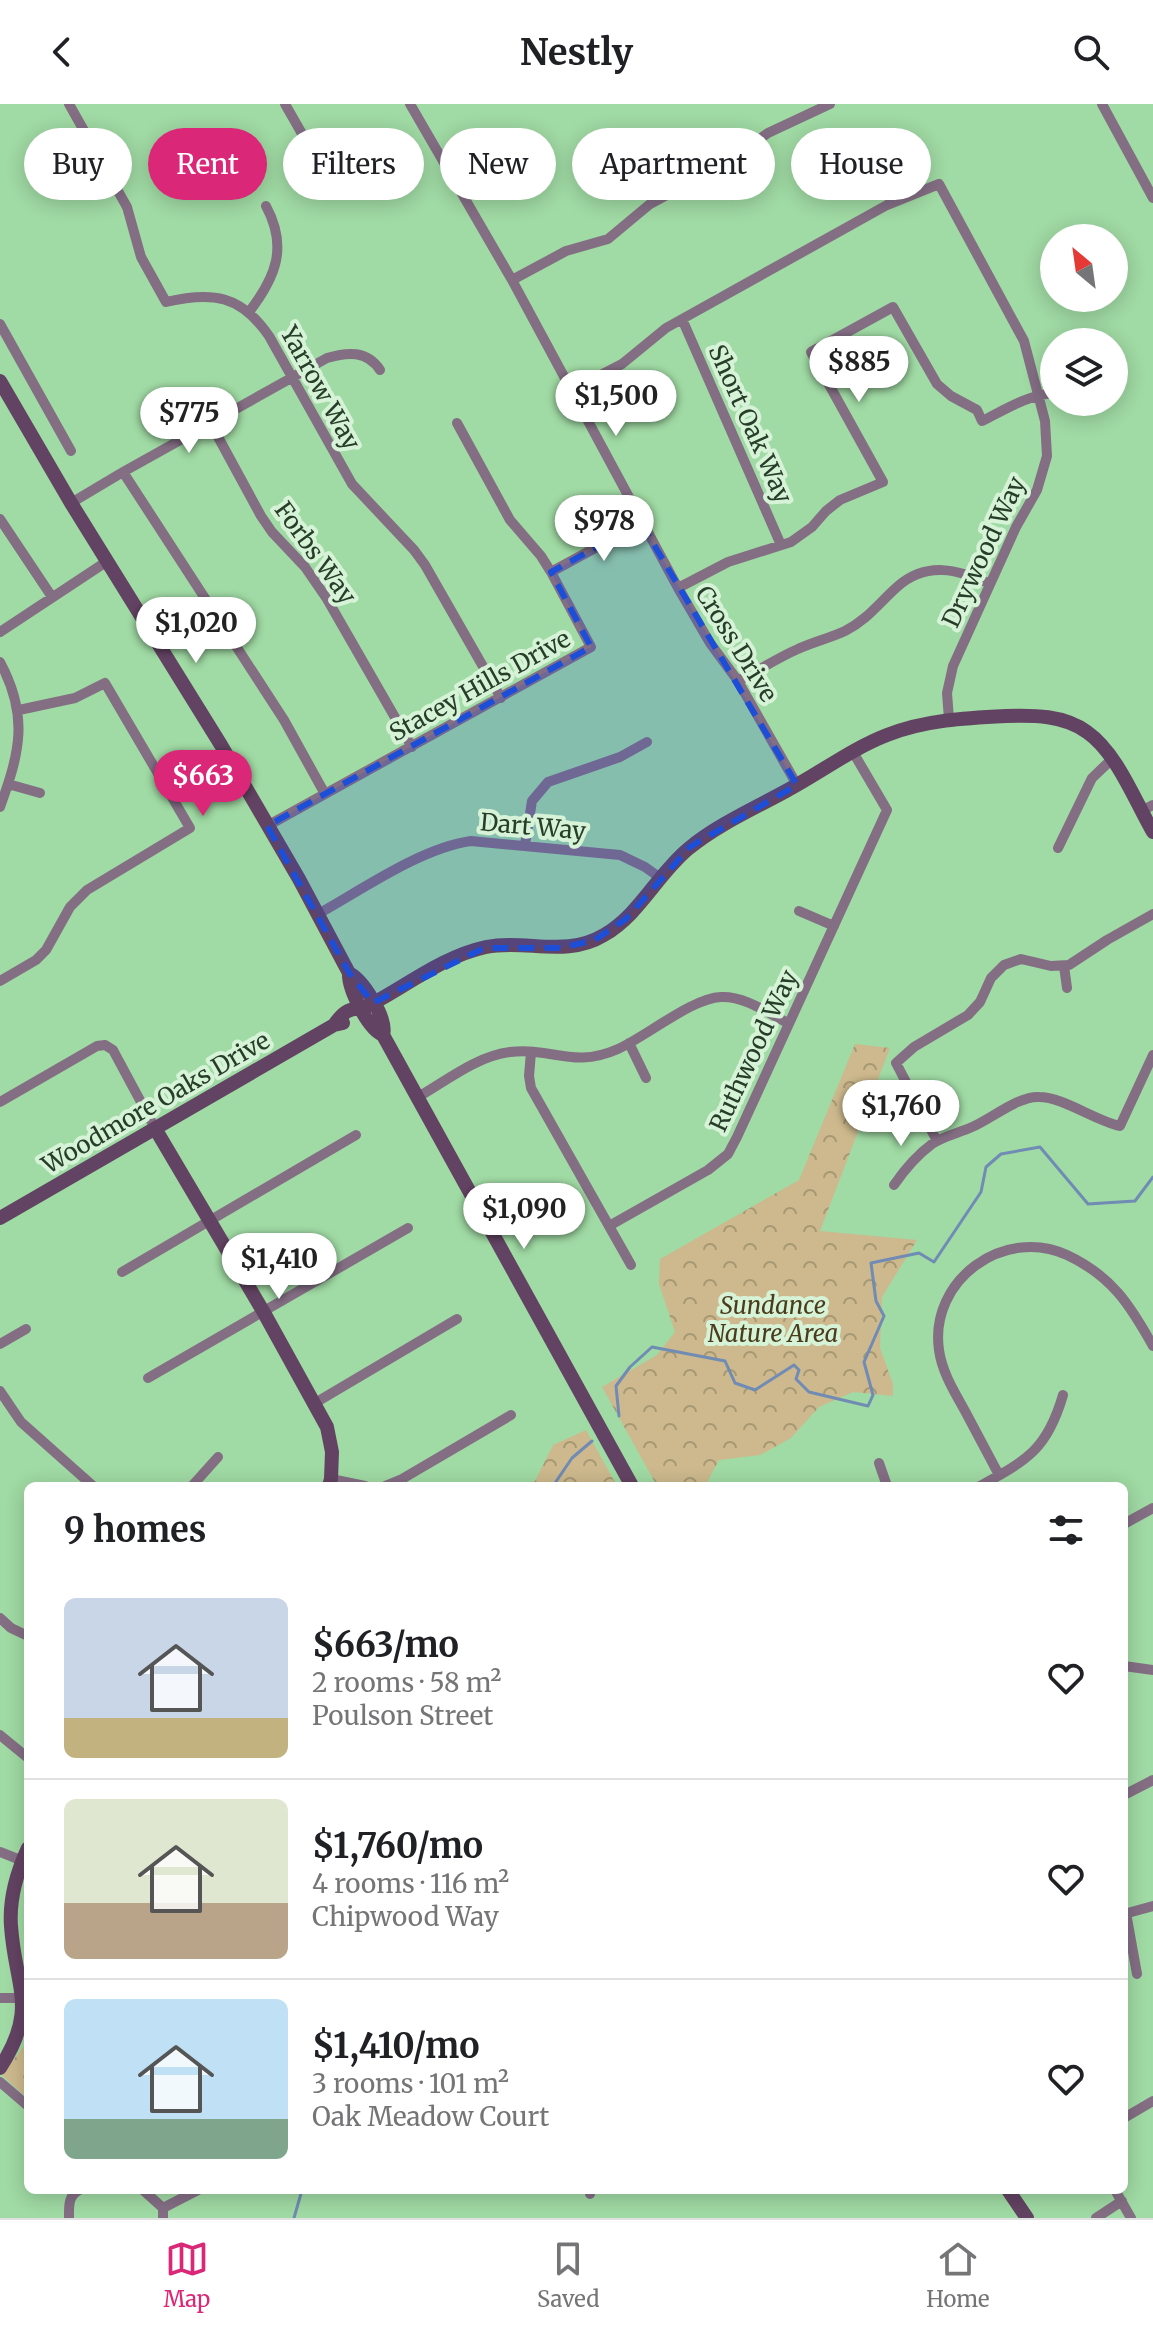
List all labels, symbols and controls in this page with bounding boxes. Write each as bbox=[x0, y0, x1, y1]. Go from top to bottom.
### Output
icon: back bbox=[40, 30, 84, 74]
text: Nestly bbox=[520, 30, 633, 75]
icon: search bbox=[1069, 30, 1113, 74]
chip: Buy bbox=[24, 128, 132, 200]
chip: Rent bbox=[148, 128, 267, 200]
chip: Filters bbox=[283, 128, 424, 200]
chip: New bbox=[440, 128, 556, 200]
chip: Apartment bbox=[572, 128, 775, 200]
chip: House bbox=[791, 128, 931, 200]
north arrow bbox=[1040, 224, 1128, 312]
map controls bbox=[1040, 224, 1128, 416]
street label: Yarrow Way bbox=[273, 319, 367, 455]
button: layers bbox=[1040, 328, 1128, 416]
pin: $885 bbox=[812, 336, 906, 404]
street label: Short Oak Way bbox=[702, 340, 799, 508]
text: $885 bbox=[827, 345, 891, 378]
pin: $1,500 bbox=[551, 370, 681, 438]
text: $1,500 bbox=[573, 379, 659, 412]
pin: $775 bbox=[142, 387, 236, 455]
text: $775 bbox=[158, 396, 220, 429]
street label: Drywood Way bbox=[935, 471, 1032, 632]
street label: Forbs Way bbox=[268, 495, 363, 610]
pin: $978 bbox=[557, 495, 651, 563]
text: $978 bbox=[573, 504, 635, 537]
street label: Cross Drive bbox=[689, 580, 784, 708]
pin: $1,020 bbox=[131, 597, 261, 665]
text: $1,020 bbox=[154, 606, 238, 639]
street label: Stacey Hills Drive bbox=[384, 623, 576, 748]
pin: $663 bbox=[156, 750, 250, 818]
text: $663 bbox=[172, 759, 234, 792]
street label: Dart Way bbox=[479, 806, 587, 847]
street label: Ruthwood Way bbox=[703, 965, 805, 1137]
street label: Woodmore Oaks Drive bbox=[35, 1025, 275, 1181]
pin: $1,760 bbox=[836, 1080, 966, 1148]
text: $1,760 bbox=[860, 1089, 942, 1122]
pin: $1,090 bbox=[459, 1183, 589, 1251]
text: $1,090 bbox=[481, 1192, 567, 1225]
pin: $1,410 bbox=[214, 1233, 344, 1301]
text: $1,410 bbox=[240, 1242, 318, 1275]
park label: Sundance Nature Area bbox=[708, 1290, 838, 1349]
icon: filters bbox=[1044, 1508, 1088, 1552]
text: 9 homes bbox=[64, 1509, 206, 1551]
text: $663/mo bbox=[312, 1624, 459, 1666]
icon: home bbox=[128, 1630, 224, 1726]
icon: heart bbox=[1044, 1656, 1088, 1700]
text: 2 rooms · 58 m² bbox=[312, 1666, 501, 1699]
text: Poulson Street bbox=[312, 1699, 493, 1732]
text: $1,760/mo bbox=[312, 1825, 483, 1867]
icon: home bbox=[128, 1831, 224, 1927]
icon: heart bbox=[1044, 1857, 1088, 1901]
text: 4 rooms · 116 m² bbox=[312, 1867, 509, 1900]
text: Chipwood Way bbox=[312, 1900, 499, 1933]
text: $1,410/mo bbox=[312, 2025, 480, 2067]
icon: home bbox=[128, 2031, 224, 2127]
icon: heart bbox=[1044, 2057, 1088, 2101]
text: 3 rooms · 101 m² bbox=[312, 2067, 509, 2100]
text: Oak Meadow Court bbox=[312, 2100, 549, 2133]
tab: Map bbox=[163, 2237, 210, 2313]
tab: Saved bbox=[537, 2237, 599, 2313]
tab: Home bbox=[926, 2237, 990, 2313]

